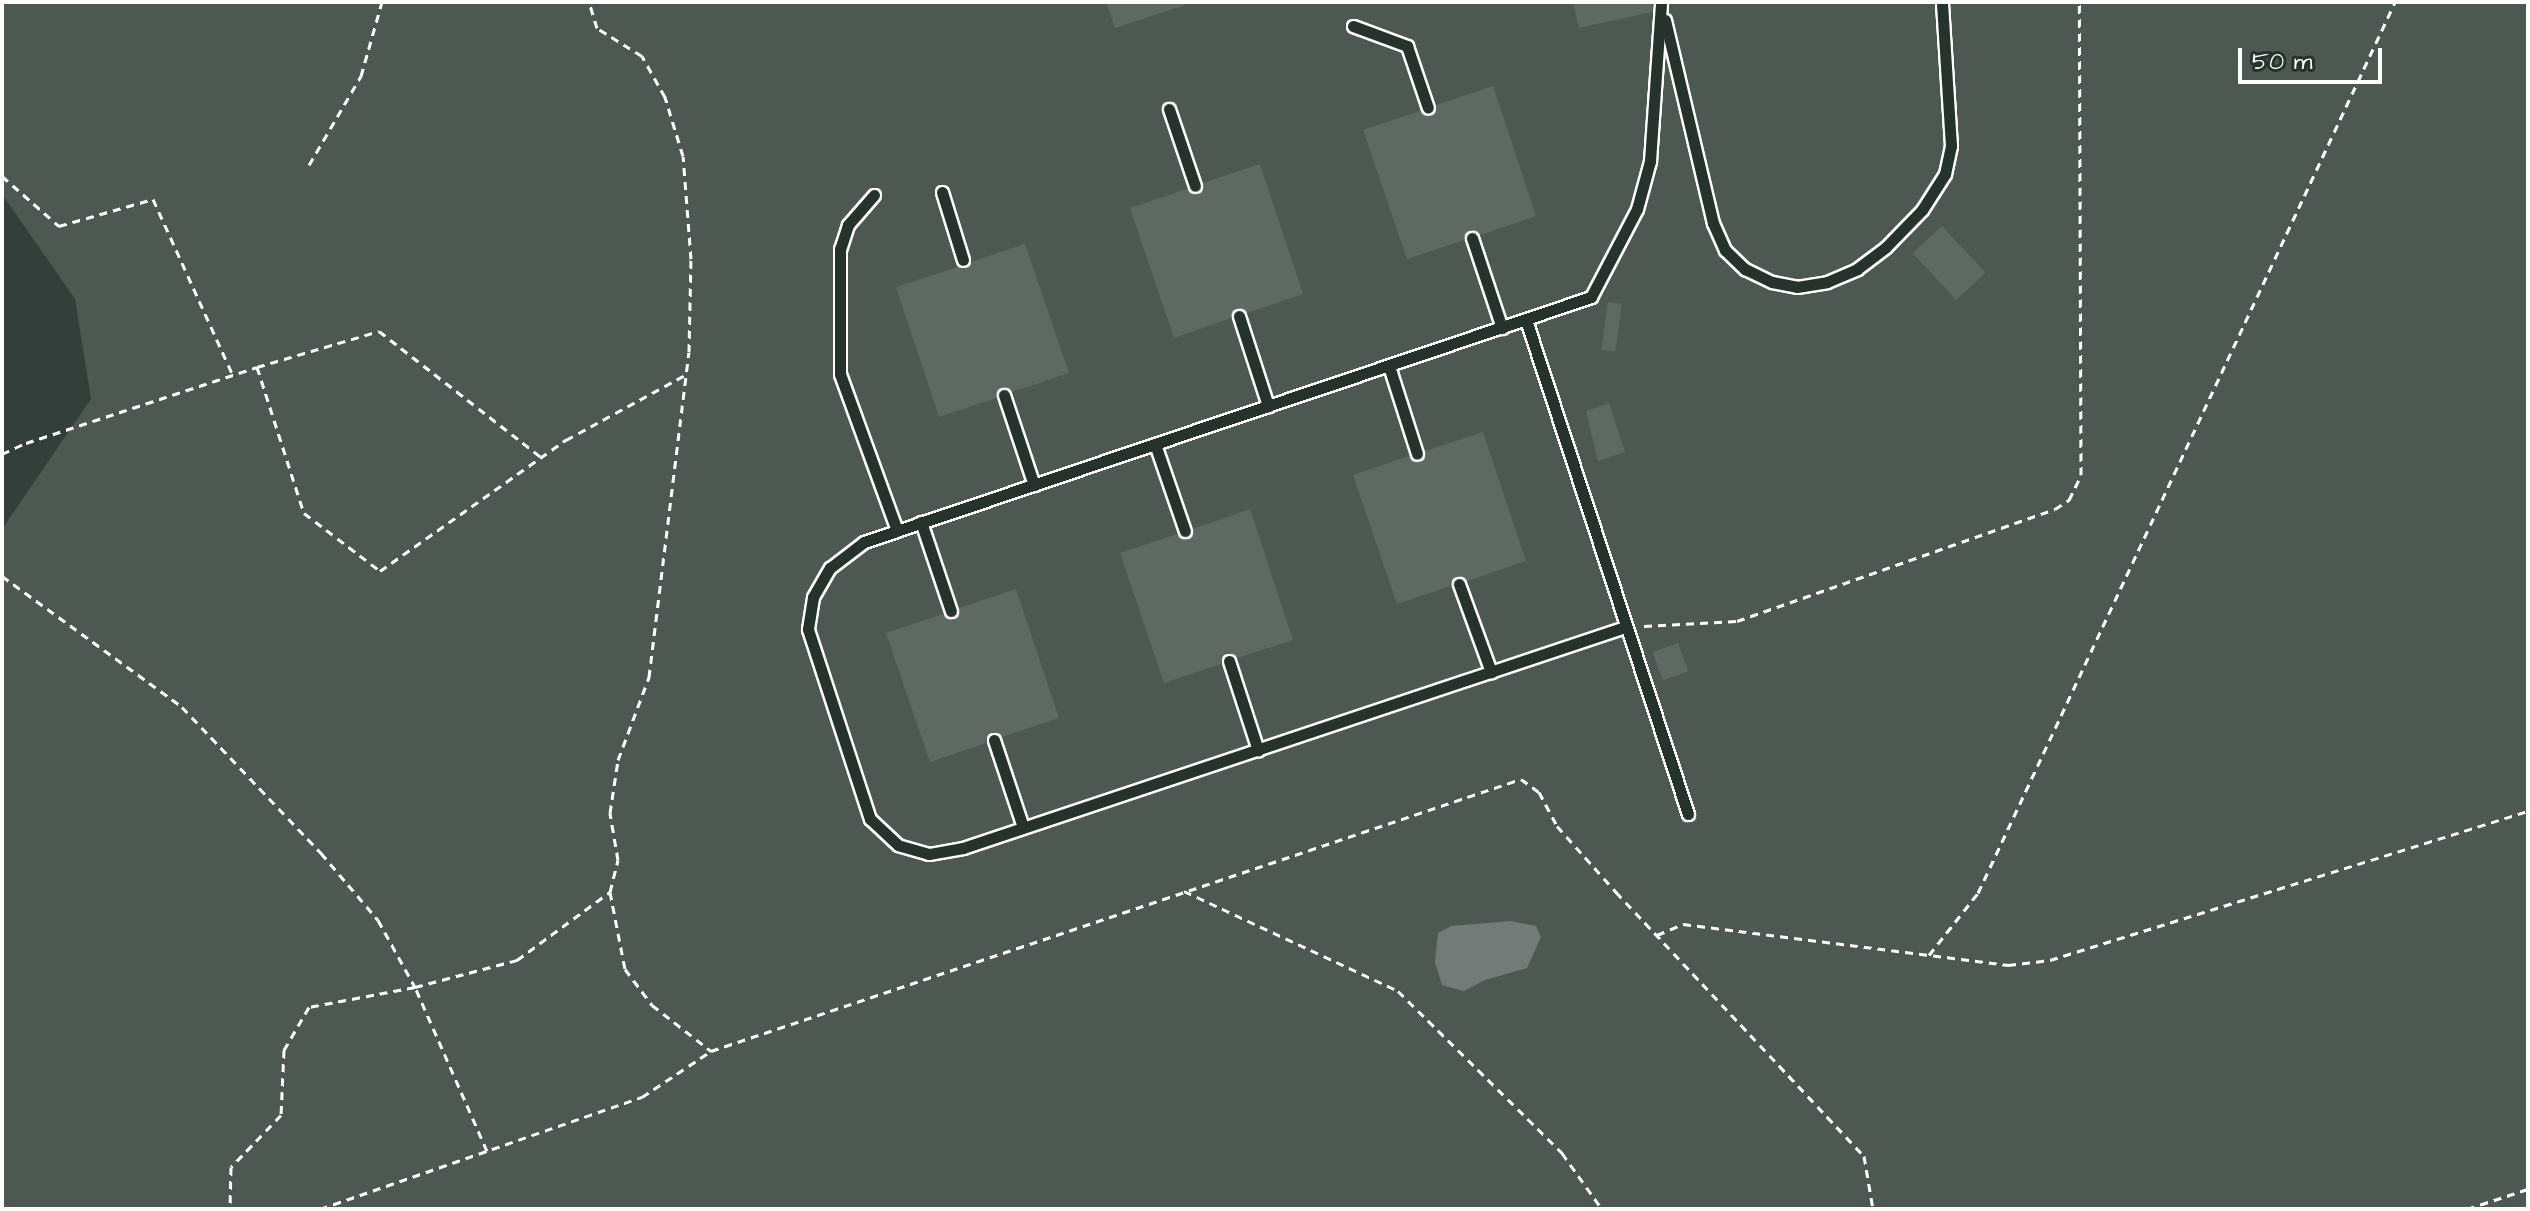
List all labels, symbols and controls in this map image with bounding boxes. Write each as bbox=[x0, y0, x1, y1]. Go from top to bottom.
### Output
scale bar bbox=[2242, 32, 2386, 82]
text: 50 m bbox=[2252, 45, 2312, 79]

